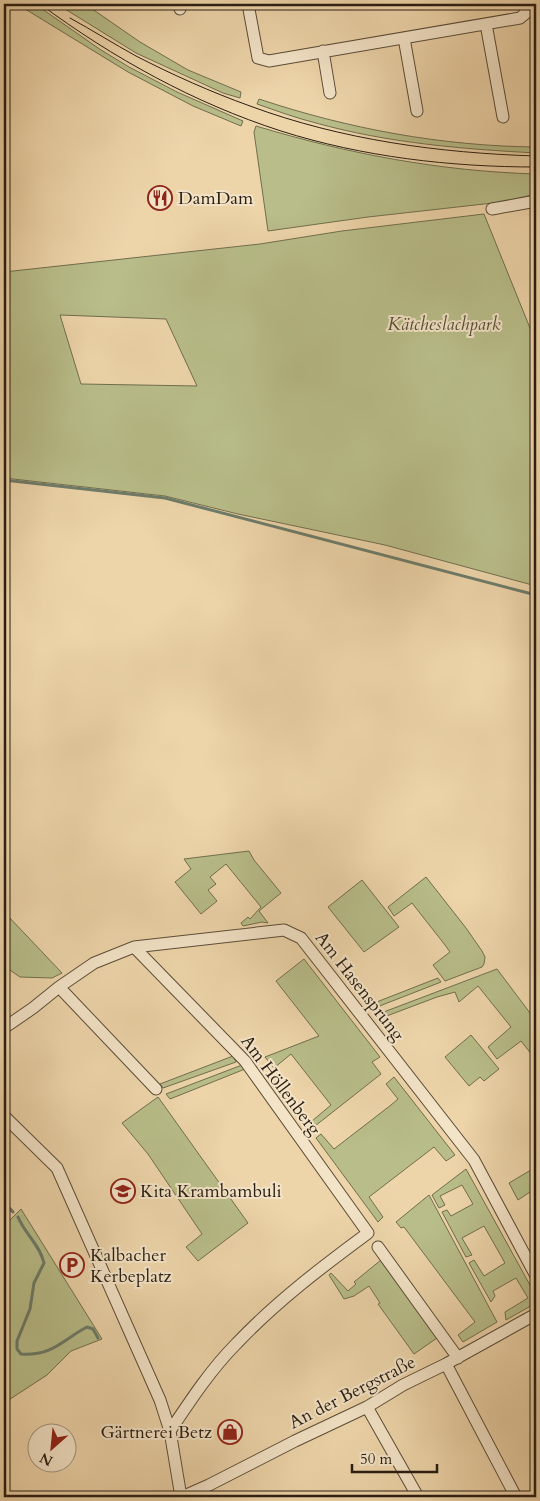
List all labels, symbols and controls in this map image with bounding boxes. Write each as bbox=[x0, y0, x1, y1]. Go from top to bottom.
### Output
restaurant icon: DamDam bbox=[147, 185, 173, 211]
place label: DamDam bbox=[178, 186, 254, 211]
park label: Kätcheslachpark bbox=[387, 312, 501, 337]
street label: Am Hasensprung bbox=[309, 926, 411, 1047]
street label: Am Höllenberg bbox=[235, 1030, 327, 1141]
school or university icon: Kita Krambambuli bbox=[110, 1178, 136, 1204]
place label: Kita Krambambuli bbox=[140, 1179, 282, 1204]
place label: Kalbacher Kerbeplatz bbox=[90, 1243, 172, 1289]
parking icon: Kalbacher Kerbeplatz bbox=[59, 1252, 85, 1278]
street label: An der Bergstraße bbox=[285, 1350, 420, 1435]
shop icon: Gärtnerei Betz bbox=[217, 1419, 243, 1445]
place label: Gärtnerei Betz bbox=[100, 1420, 212, 1445]
north arrow bbox=[28, 1424, 78, 1474]
scale bar bbox=[352, 1441, 438, 1473]
text: N bbox=[37, 1448, 56, 1470]
text: 50 m bbox=[360, 1449, 392, 1469]

